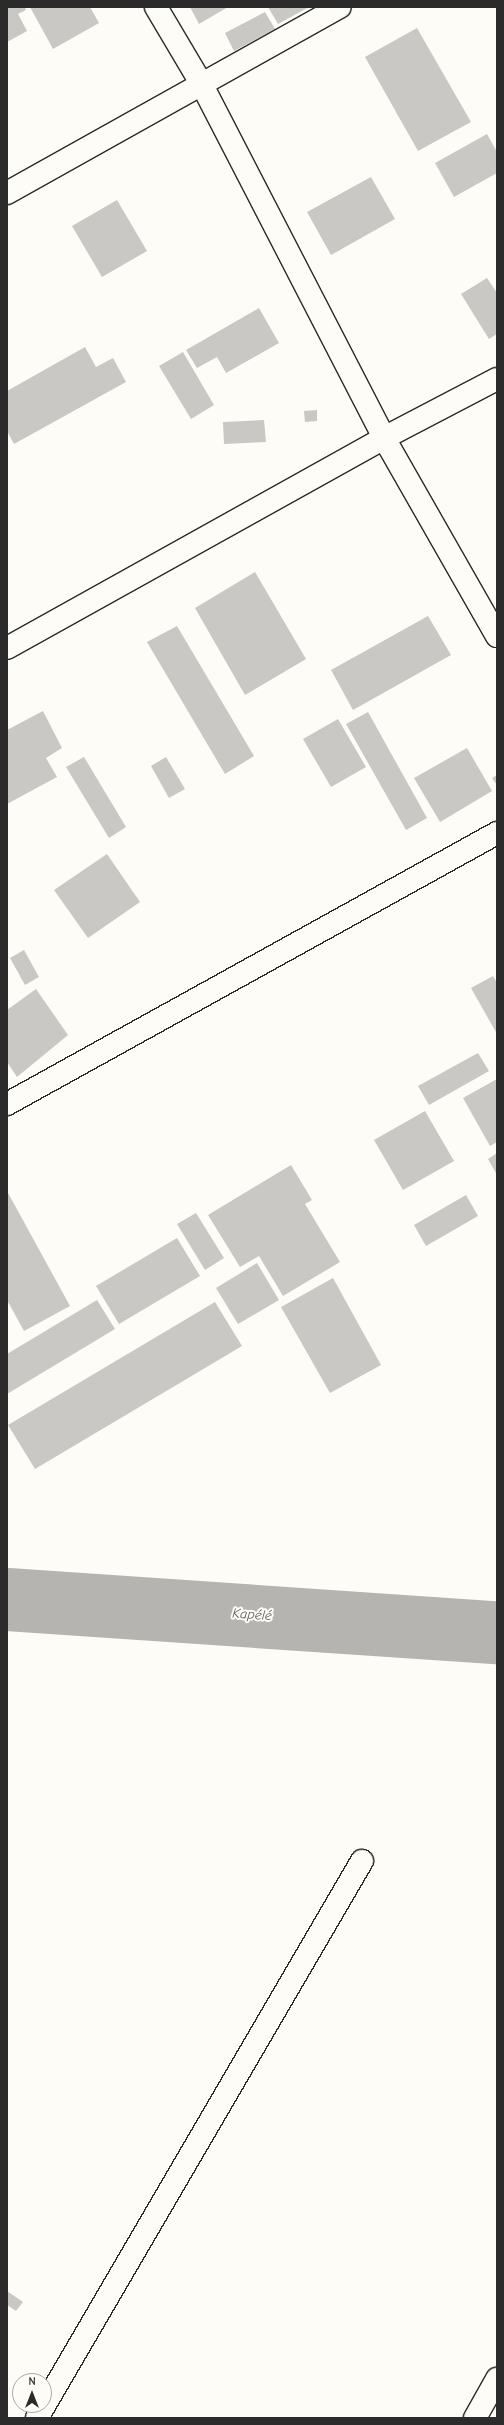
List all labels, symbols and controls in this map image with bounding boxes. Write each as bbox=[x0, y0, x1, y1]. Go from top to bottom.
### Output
water label: Kapélé bbox=[232, 1605, 272, 1625]
north arrow bbox=[12, 2373, 52, 2413]
text: N bbox=[28, 2375, 36, 2388]

